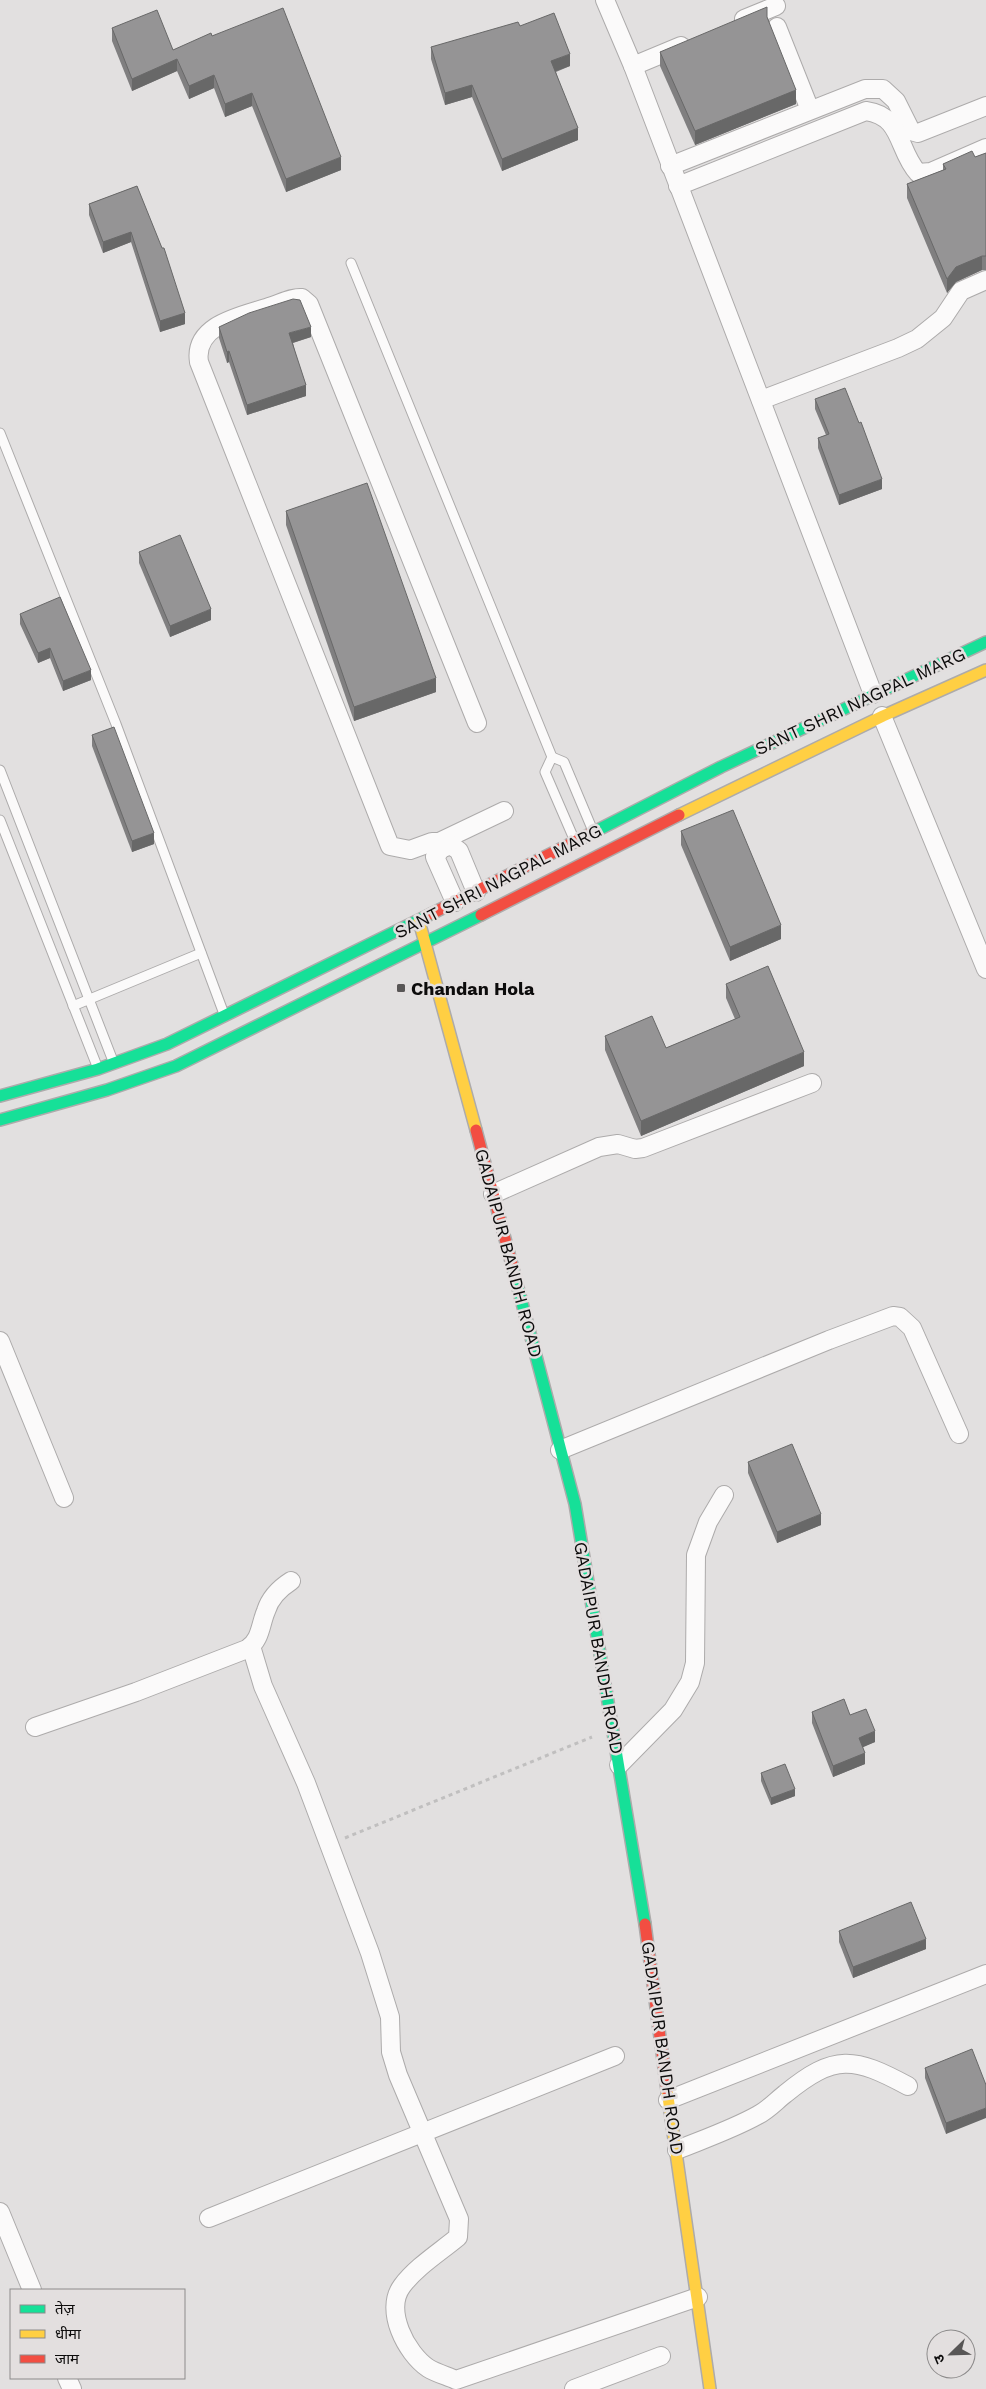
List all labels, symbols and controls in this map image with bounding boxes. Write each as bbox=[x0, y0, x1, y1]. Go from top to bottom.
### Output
street label: SANT SHRI NAGPAL MARG bbox=[752, 643, 968, 759]
street label: SANT SHRI NAGPAL MARG bbox=[391, 820, 605, 942]
place label: Chandan Hola bbox=[411, 978, 535, 999]
marker: Chandan Hola bbox=[395, 982, 407, 994]
street label: GADAIPUR BANDH ROAD bbox=[471, 1146, 547, 1360]
street label: GADAIPUR BANDH ROAD bbox=[570, 1540, 628, 1756]
street label: GADAIPUR BANDH ROAD bbox=[638, 1940, 688, 2156]
legend bbox=[10, 2289, 185, 2379]
text: तेज़ bbox=[55, 2300, 76, 2318]
text: धीमा bbox=[55, 2325, 82, 2343]
north arrow bbox=[926, 2329, 976, 2379]
text: जाम bbox=[55, 2350, 80, 2368]
text: उ bbox=[930, 2351, 948, 2366]

